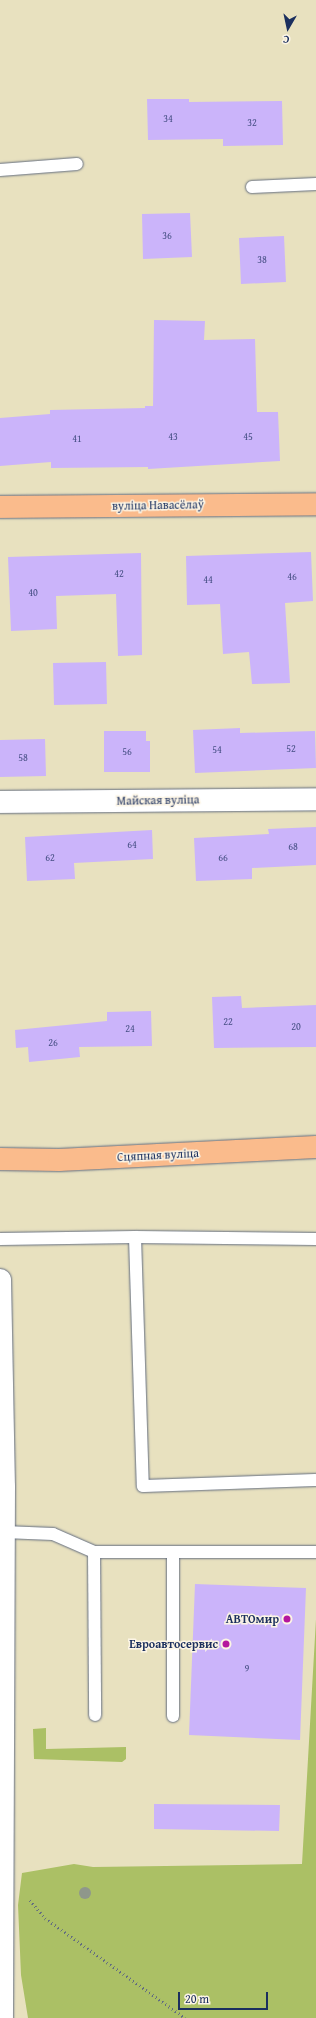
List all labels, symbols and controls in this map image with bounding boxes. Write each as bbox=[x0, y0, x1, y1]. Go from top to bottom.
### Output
north arrow bbox=[268, 8, 308, 48]
text: С bbox=[282, 31, 290, 48]
house number: 34 bbox=[163, 113, 173, 125]
house number: 32 bbox=[247, 117, 257, 129]
house number: 36 bbox=[162, 230, 172, 242]
house number: 38 bbox=[257, 254, 267, 266]
house number: 43 bbox=[168, 431, 178, 443]
house number: 45 bbox=[243, 431, 253, 443]
house number: 41 bbox=[72, 433, 82, 445]
street label: вуліца Навасёлаў bbox=[112, 497, 204, 513]
house number: 42 bbox=[114, 568, 124, 580]
house number: 46 bbox=[287, 571, 297, 583]
house number: 44 bbox=[203, 574, 213, 586]
house number: 40 bbox=[28, 587, 38, 599]
house number: 52 bbox=[286, 743, 296, 755]
house number: 54 bbox=[212, 744, 222, 756]
house number: 56 bbox=[122, 746, 132, 758]
house number: 58 bbox=[18, 752, 28, 764]
street label: Майская вуліца bbox=[116, 792, 200, 808]
house number: 64 bbox=[127, 839, 137, 851]
house number: 68 bbox=[288, 841, 298, 853]
house number: 62 bbox=[45, 852, 55, 864]
house number: 66 bbox=[218, 852, 228, 864]
house number: 22 bbox=[223, 1016, 233, 1028]
house number: 20 bbox=[291, 1021, 301, 1033]
house number: 24 bbox=[125, 1023, 135, 1035]
house number: 26 bbox=[48, 1037, 58, 1049]
street label: Сцяпная вуліца bbox=[117, 1146, 199, 1164]
place label: АВТОмир bbox=[226, 1612, 279, 1626]
marker: АВТОмир bbox=[282, 1614, 292, 1624]
place label: Евроавтосервис bbox=[129, 1637, 218, 1651]
marker: Евроавтосервис bbox=[221, 1639, 231, 1649]
house number: 9 bbox=[245, 1663, 249, 1675]
scale bar bbox=[180, 1984, 270, 2010]
text: 20 m bbox=[185, 1990, 209, 2007]

